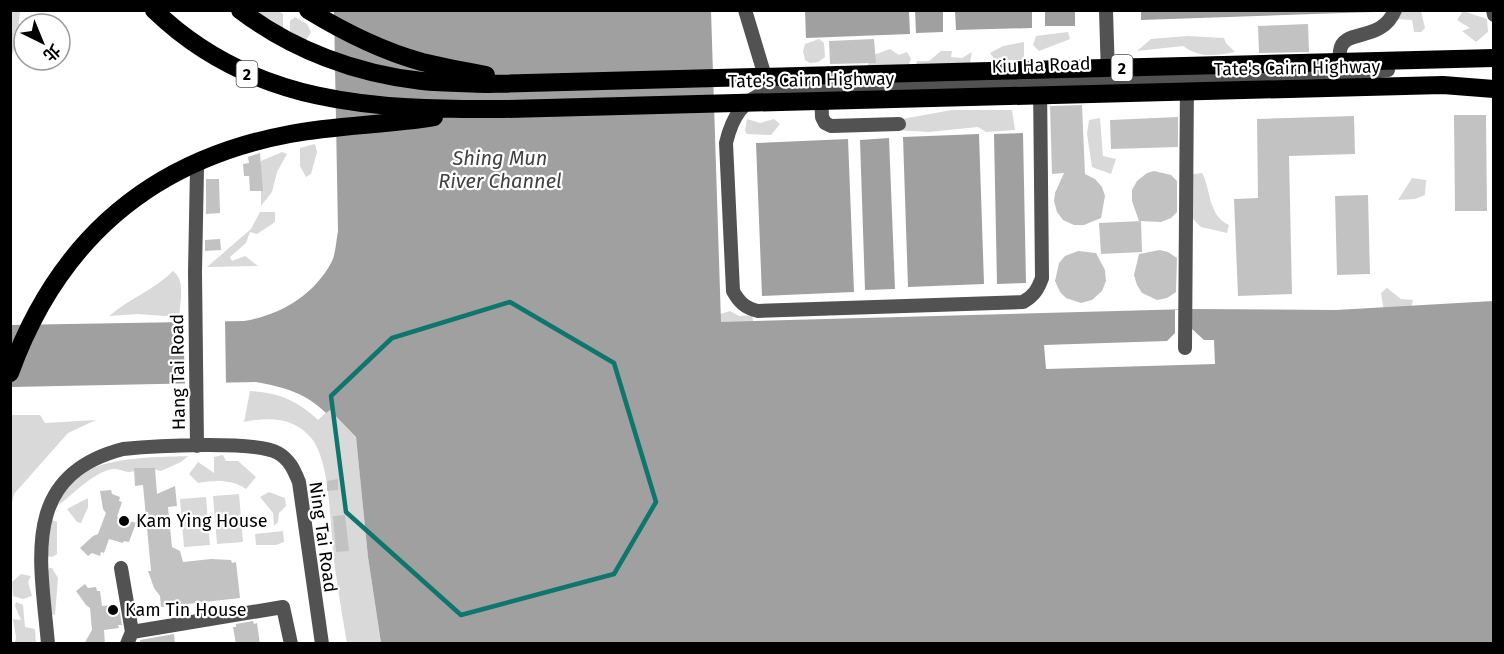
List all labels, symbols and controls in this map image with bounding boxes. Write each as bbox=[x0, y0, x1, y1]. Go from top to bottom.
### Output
north arrow bbox=[12, 12, 72, 72]
text: 北 bbox=[40, 40, 64, 65]
street label: Kiu Ha Road bbox=[991, 52, 1091, 78]
road number: 2 bbox=[1112, 55, 1132, 81]
street label: Tate's Cairn Highway bbox=[1214, 56, 1380, 80]
road number: 2 bbox=[236, 61, 258, 87]
street label: Tate's Cairn Highway bbox=[728, 68, 894, 92]
water label: Shing Mun River Channel bbox=[438, 146, 562, 193]
street label: Hang Tai Road bbox=[166, 314, 190, 430]
street label: Ning Tai Road bbox=[304, 480, 342, 594]
place label: Kam Ying House bbox=[136, 510, 268, 532]
marker: Kam Ying House bbox=[117, 514, 131, 528]
place label: Kam Tin House bbox=[125, 599, 247, 621]
marker: Kam Tin House bbox=[106, 603, 120, 617]

